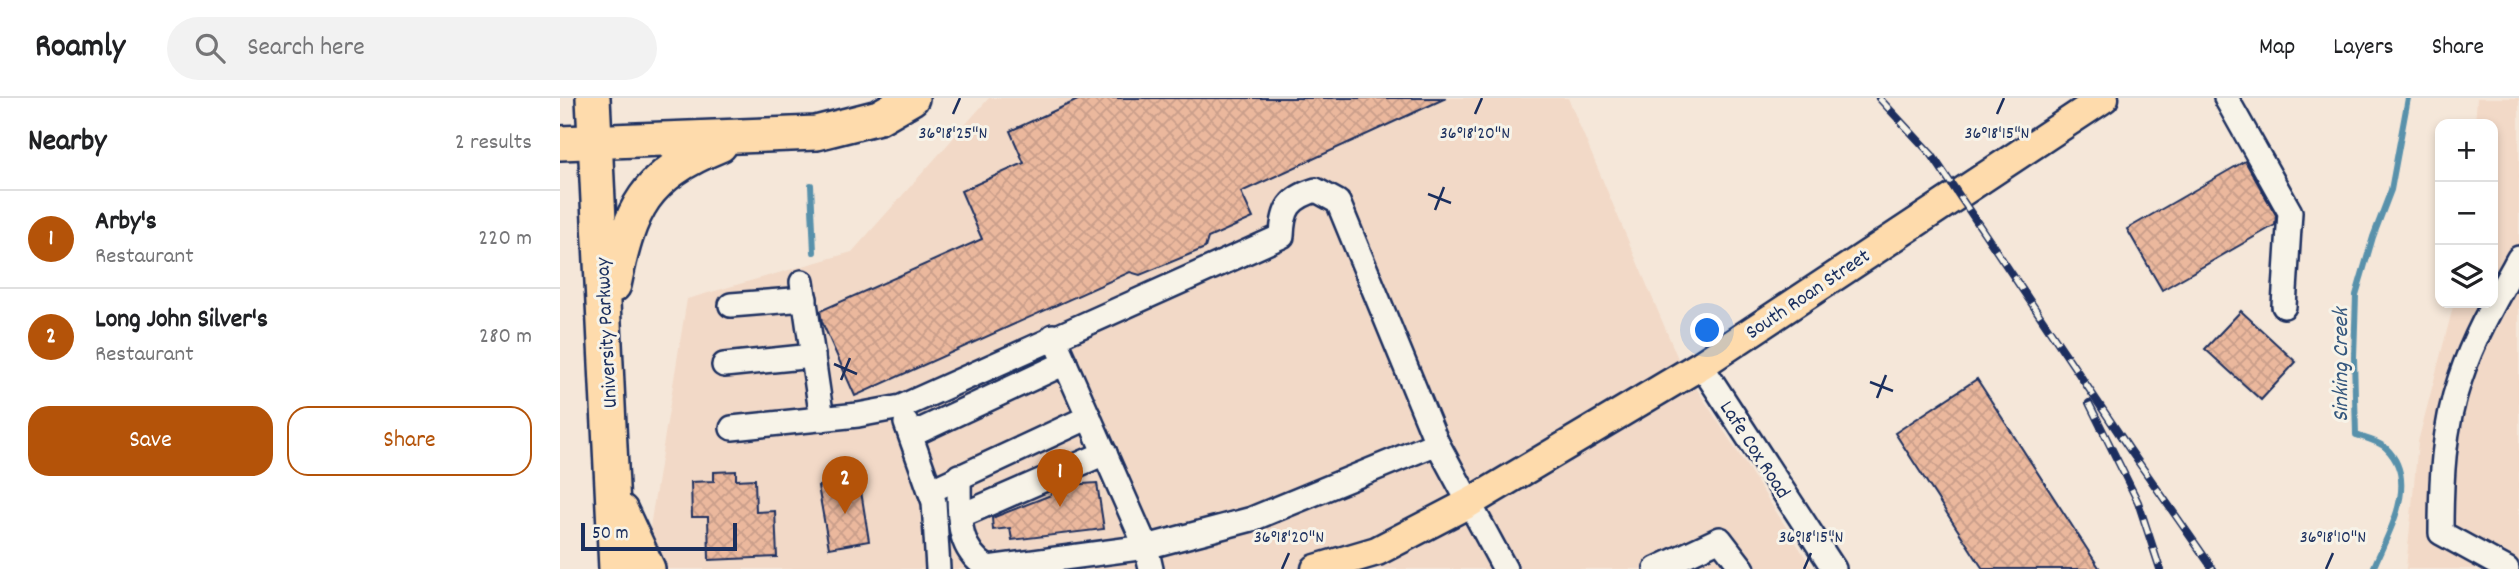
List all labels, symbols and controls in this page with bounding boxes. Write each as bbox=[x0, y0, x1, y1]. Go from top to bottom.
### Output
search box bbox=[167, 17, 657, 80]
text: Roamly bbox=[35, 25, 125, 72]
icon: search bbox=[191, 29, 229, 67]
text: Search here bbox=[247, 30, 365, 67]
text: Map bbox=[2259, 31, 2295, 65]
text: Layers bbox=[2333, 31, 2394, 65]
text: Share bbox=[2432, 31, 2484, 65]
map controls bbox=[2435, 119, 2498, 308]
button: + bbox=[2435, 119, 2498, 182]
text: Nearby bbox=[28, 122, 106, 165]
text: 36°18'25"N bbox=[919, 122, 987, 147]
text: 36°18'20"N bbox=[1440, 122, 1510, 147]
text: 36°18'15"N bbox=[1965, 122, 2029, 147]
text: 2 results bbox=[455, 127, 532, 160]
button: − bbox=[2435, 182, 2498, 245]
text: Arby's bbox=[95, 204, 157, 241]
text: 1 bbox=[48, 223, 54, 256]
text: 220 m bbox=[478, 223, 532, 256]
text: Restaurant bbox=[95, 241, 194, 274]
street label: South Roan Street bbox=[1740, 242, 1877, 348]
button: layers bbox=[2435, 245, 2498, 308]
street label: University Parkway bbox=[589, 256, 627, 409]
text: Long John Silver's bbox=[95, 302, 268, 339]
water label: Sinking Creek bbox=[2326, 305, 2359, 422]
your location bbox=[1690, 313, 1724, 347]
text: 2 bbox=[46, 321, 56, 354]
text: 280 m bbox=[479, 321, 532, 354]
text: Restaurant bbox=[95, 339, 194, 372]
street label: Lafe Cox Road bbox=[1711, 396, 1796, 506]
button: Save bbox=[28, 406, 273, 476]
button: Share bbox=[287, 406, 532, 476]
pin: 1 bbox=[1037, 449, 1083, 507]
pin: 2 bbox=[822, 456, 868, 514]
scale bar bbox=[581, 520, 737, 552]
text: 50 m bbox=[592, 521, 629, 548]
text: 36°18'20"N bbox=[1254, 526, 1324, 551]
text: 36°18'15"N bbox=[1779, 526, 1843, 551]
text: 36°18'10"N bbox=[2300, 526, 2366, 551]

